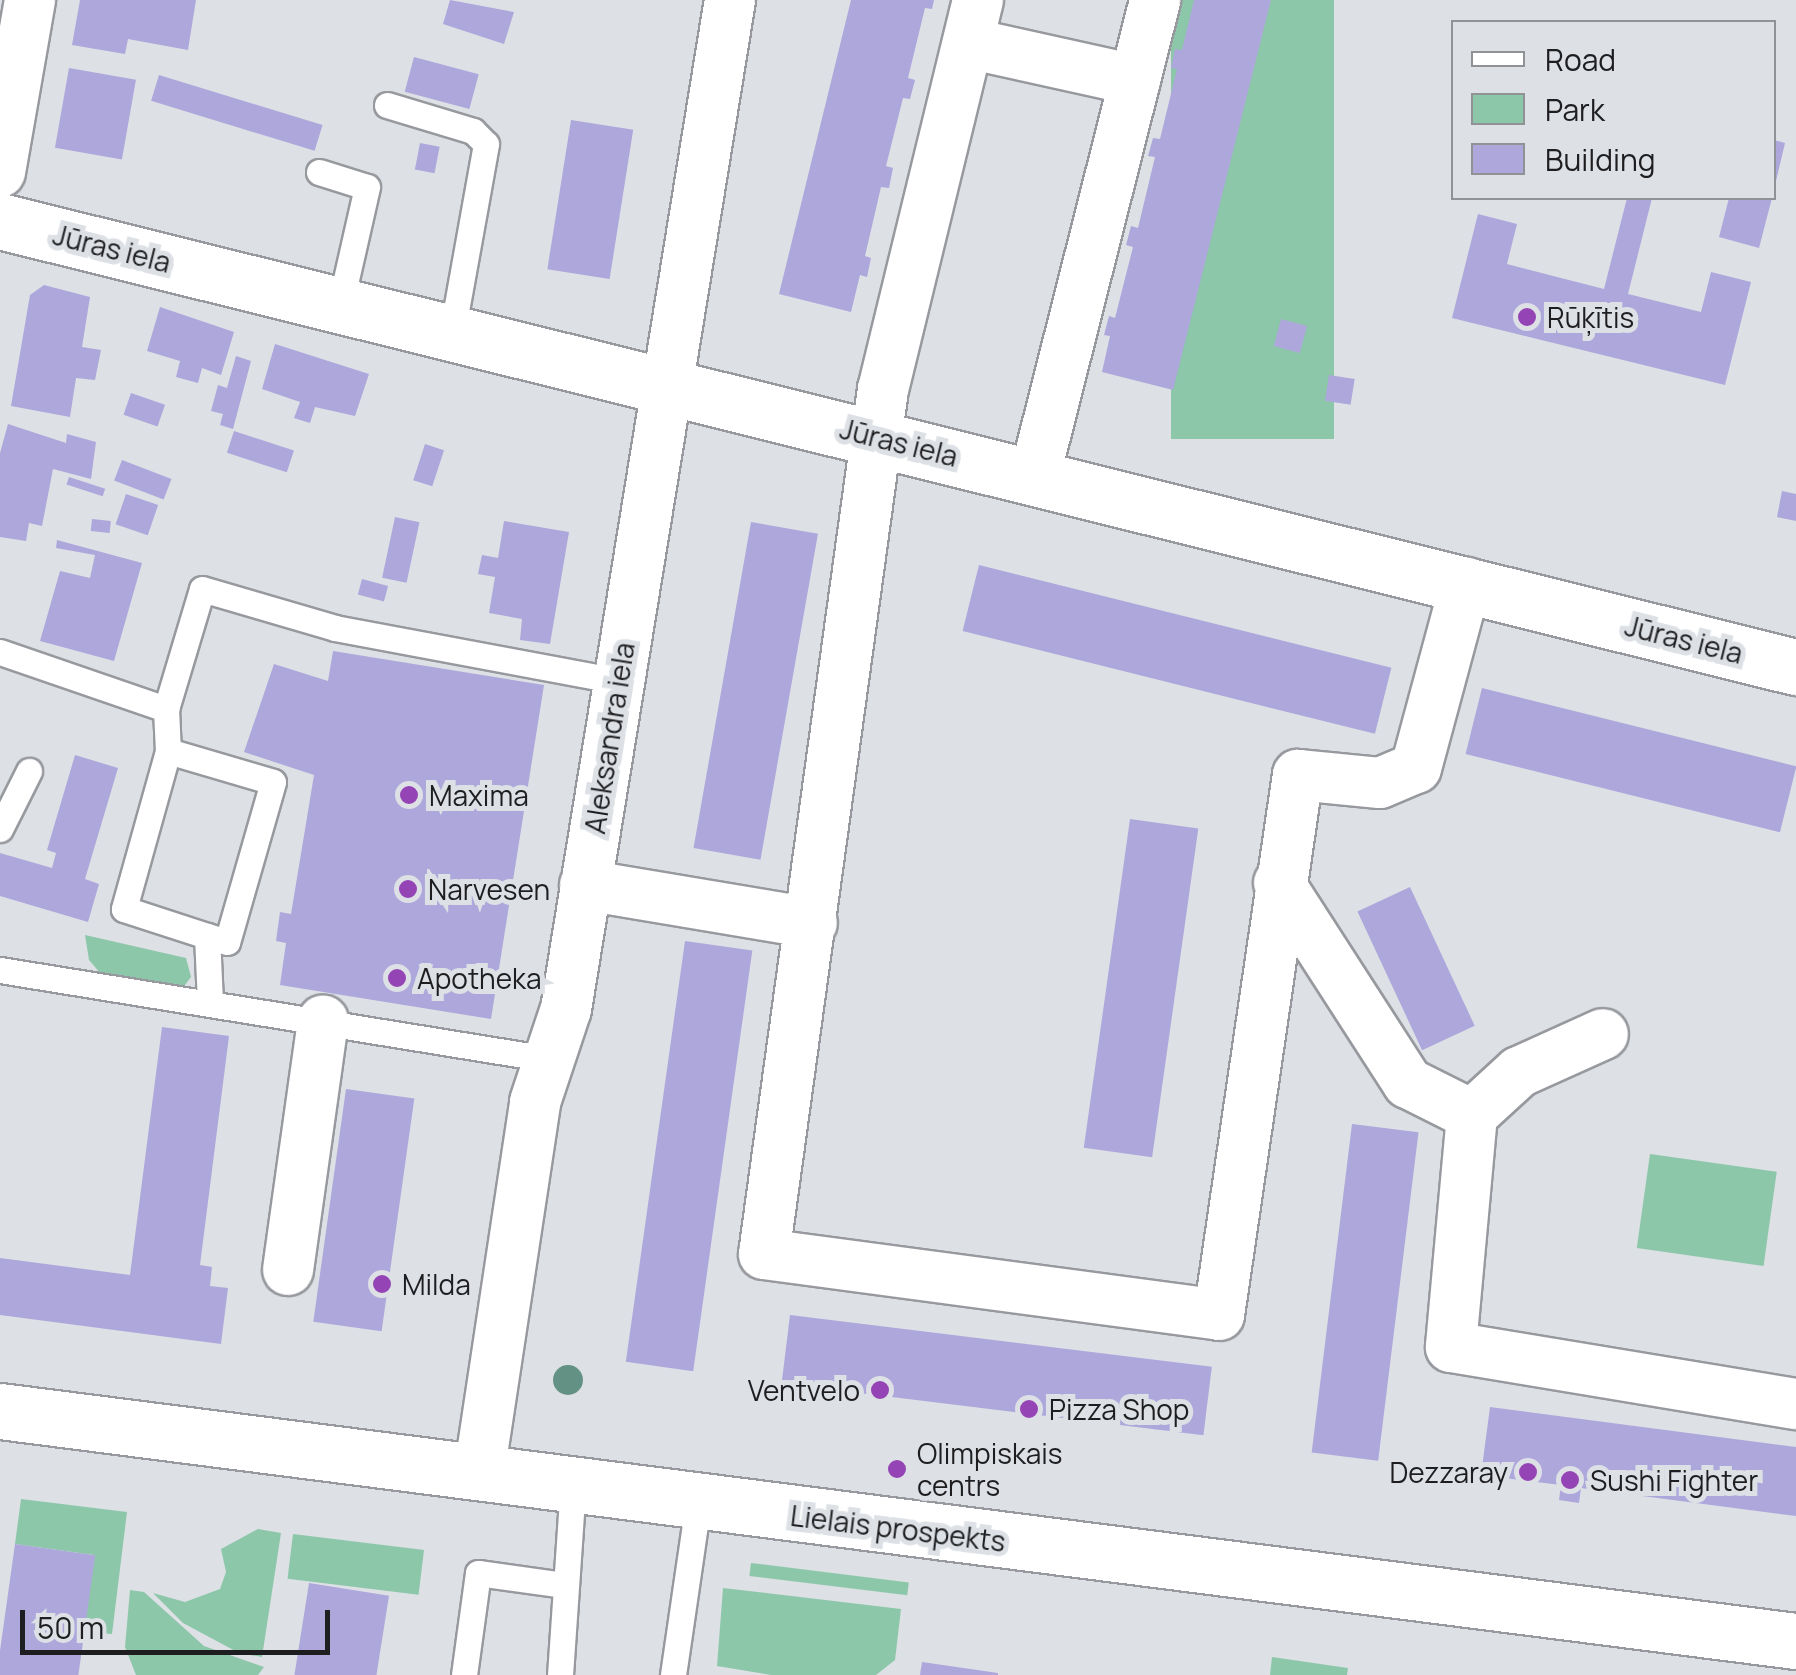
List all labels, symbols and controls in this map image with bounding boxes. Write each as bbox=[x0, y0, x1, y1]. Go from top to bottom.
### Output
legend bbox=[1451, 20, 1776, 200]
text: Road bbox=[1545, 39, 1616, 80]
text: Park bbox=[1545, 89, 1605, 130]
text: Building bbox=[1545, 139, 1656, 180]
street label: Jūras iela bbox=[50, 217, 174, 279]
place label: Rūķītis bbox=[1547, 300, 1634, 334]
marker: Rūķītis bbox=[1516, 306, 1538, 328]
street label: Jūras iela bbox=[837, 411, 961, 473]
street label: Jūras iela bbox=[1622, 608, 1746, 670]
street label: Aleksandra iela bbox=[577, 640, 641, 836]
place label: Maxima bbox=[429, 778, 529, 812]
marker: Maxima bbox=[398, 784, 420, 806]
place label: Narvesen bbox=[428, 872, 550, 906]
marker: Narvesen bbox=[397, 878, 419, 900]
place label: Apotheka bbox=[417, 961, 542, 995]
marker: Apotheka bbox=[386, 967, 408, 989]
place label: Milda bbox=[402, 1267, 471, 1301]
marker: Milda bbox=[371, 1273, 393, 1295]
place label: Ventvelo bbox=[748, 1373, 860, 1407]
marker: Ventvelo bbox=[869, 1379, 891, 1401]
place label: Pizza Shop bbox=[1049, 1392, 1189, 1426]
marker: Pizza Shop bbox=[1018, 1398, 1040, 1420]
place label: Olimpiskais centrs bbox=[917, 1436, 1063, 1502]
place label: Dezzaray bbox=[1389, 1455, 1508, 1489]
marker: Olimpiskais centrs bbox=[886, 1458, 908, 1480]
marker: Dezzaray bbox=[1517, 1461, 1539, 1483]
place label: Sushi Fighter bbox=[1590, 1463, 1758, 1497]
marker: Sushi Fighter bbox=[1559, 1469, 1581, 1491]
street label: Lielais prospekts bbox=[789, 1498, 1007, 1558]
scale bar bbox=[25, 1590, 335, 1652]
text: 50 m bbox=[37, 1607, 104, 1648]

